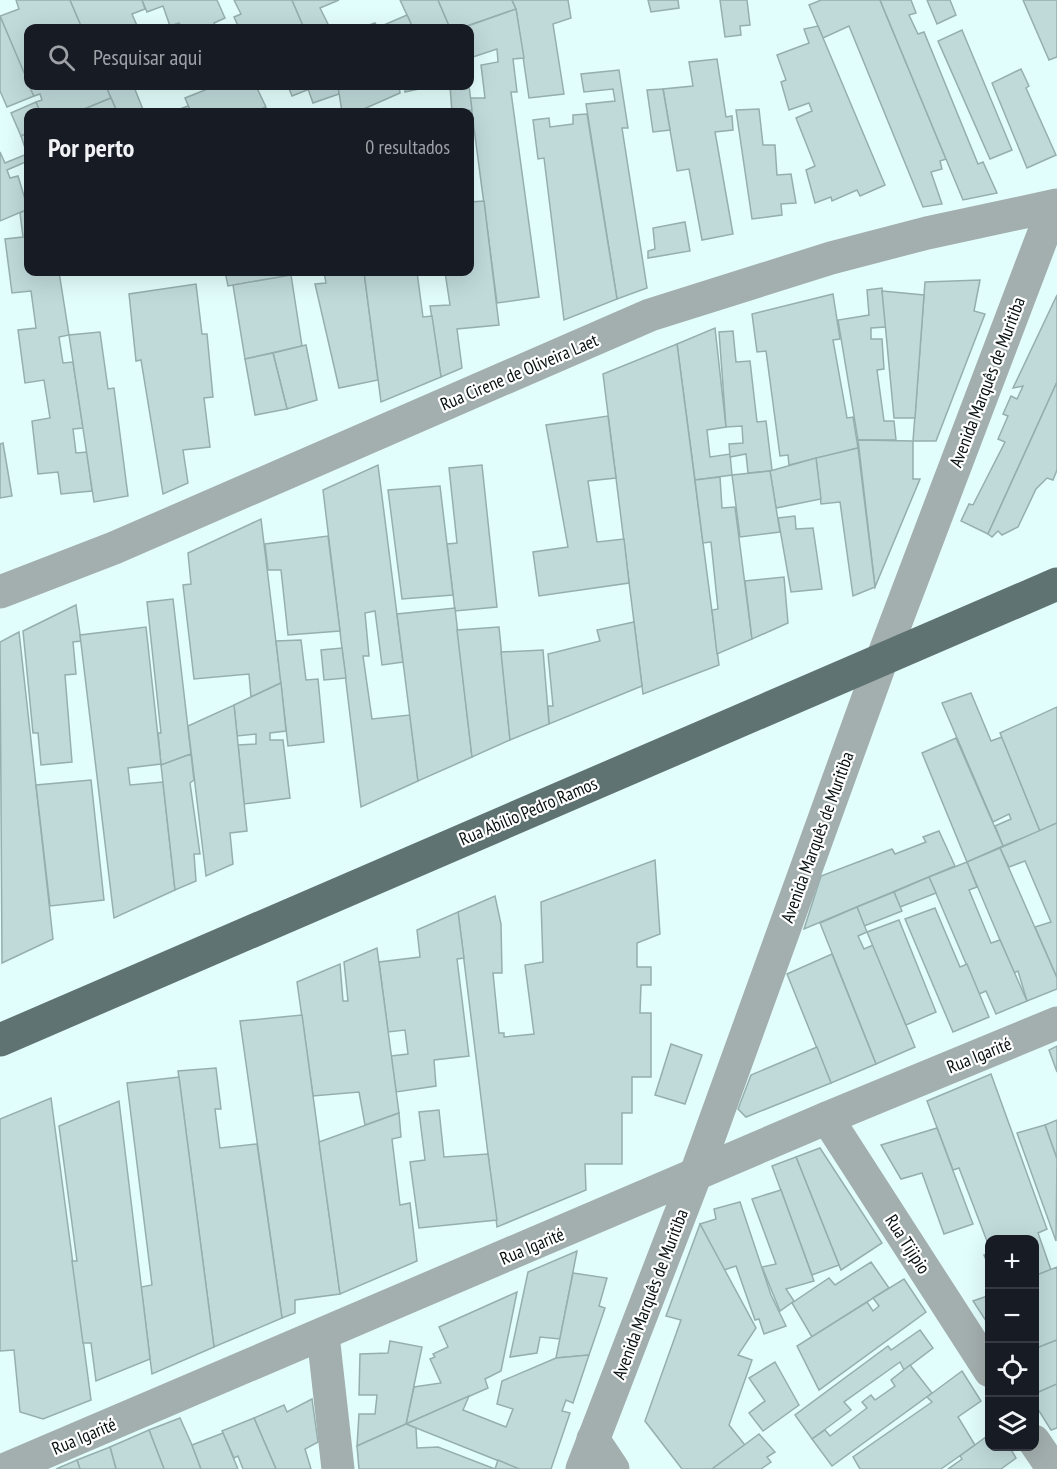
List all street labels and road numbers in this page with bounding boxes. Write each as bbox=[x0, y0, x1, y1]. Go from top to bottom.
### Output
street label: Avenida Marquês de Muritiba bbox=[944, 294, 1030, 470]
street label: Rua Cirene de Oliveira Laet bbox=[437, 328, 601, 416]
street label: Avenida Marquês de Muritiba bbox=[775, 748, 859, 926]
street label: Rua Abílio Pedro Ramos bbox=[456, 772, 600, 850]
street label: Rua Igarité bbox=[943, 1032, 1015, 1078]
street label: Avenida Marquês de Muritiba bbox=[607, 1206, 693, 1382]
street label: Rua Tijipio bbox=[880, 1210, 936, 1278]
street label: Rua Igarité bbox=[496, 1222, 568, 1270]
street label: Rua Igarité bbox=[48, 1412, 120, 1460]

